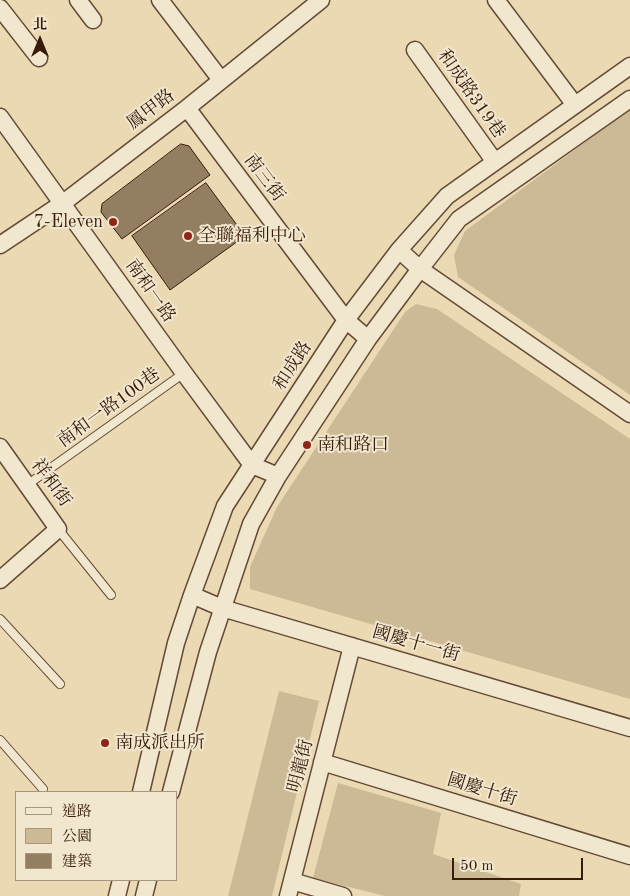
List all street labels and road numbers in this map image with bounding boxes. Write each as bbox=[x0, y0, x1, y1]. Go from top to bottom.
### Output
street label: 和成路319巷 bbox=[433, 45, 509, 143]
street label: 鳳甲路 bbox=[123, 85, 179, 135]
street label: 南三街 bbox=[239, 150, 289, 206]
street label: 南和一路 bbox=[121, 255, 179, 327]
street label: 和成路 bbox=[269, 337, 317, 395]
street label: 南和一路100巷 bbox=[54, 364, 164, 452]
street label: 祥和街 bbox=[26, 455, 76, 511]
street label: 國慶十一街 bbox=[370, 621, 462, 667]
street label: 明龍街 bbox=[284, 737, 318, 795]
street label: 國慶十街 bbox=[444, 769, 520, 811]

